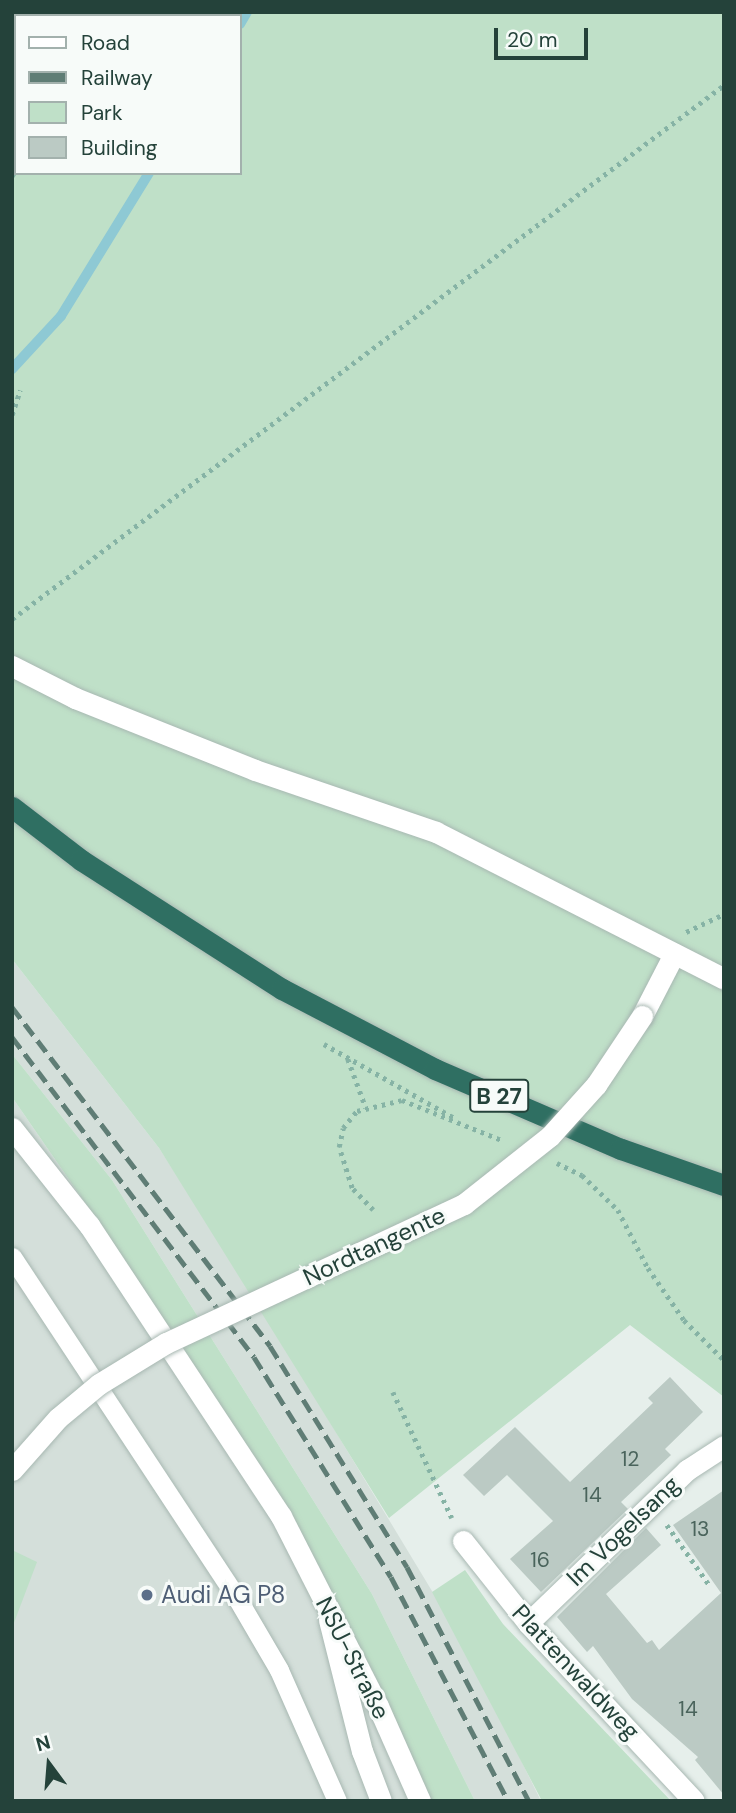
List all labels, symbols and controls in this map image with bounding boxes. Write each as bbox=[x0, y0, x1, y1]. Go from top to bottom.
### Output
legend bbox=[14, 14, 242, 175]
scale bar bbox=[498, 14, 592, 58]
text: 20 m bbox=[507, 26, 558, 54]
text: Road bbox=[81, 29, 130, 57]
text: Railway bbox=[81, 64, 153, 92]
text: Park bbox=[81, 99, 122, 127]
text: Building bbox=[81, 134, 157, 162]
road number: B 27 bbox=[468, 1077, 530, 1116]
street label: Nordtangente bbox=[298, 1201, 450, 1291]
house number: 12 bbox=[621, 1446, 639, 1472]
street label: Im Vogelsang bbox=[561, 1470, 685, 1592]
house number: 14 bbox=[582, 1482, 602, 1508]
house number: 13 bbox=[691, 1516, 709, 1542]
house number: 16 bbox=[530, 1547, 550, 1573]
place label: Audi AG P8 bbox=[161, 1581, 285, 1609]
marker: Audi AG P8 bbox=[139, 1587, 155, 1603]
street label: NSU-Straße bbox=[310, 1592, 396, 1724]
street label: Plattenwaldweg bbox=[506, 1599, 646, 1745]
house number: 14 bbox=[678, 1696, 698, 1722]
north arrow bbox=[14, 1729, 84, 1799]
text: N bbox=[33, 1729, 53, 1757]

